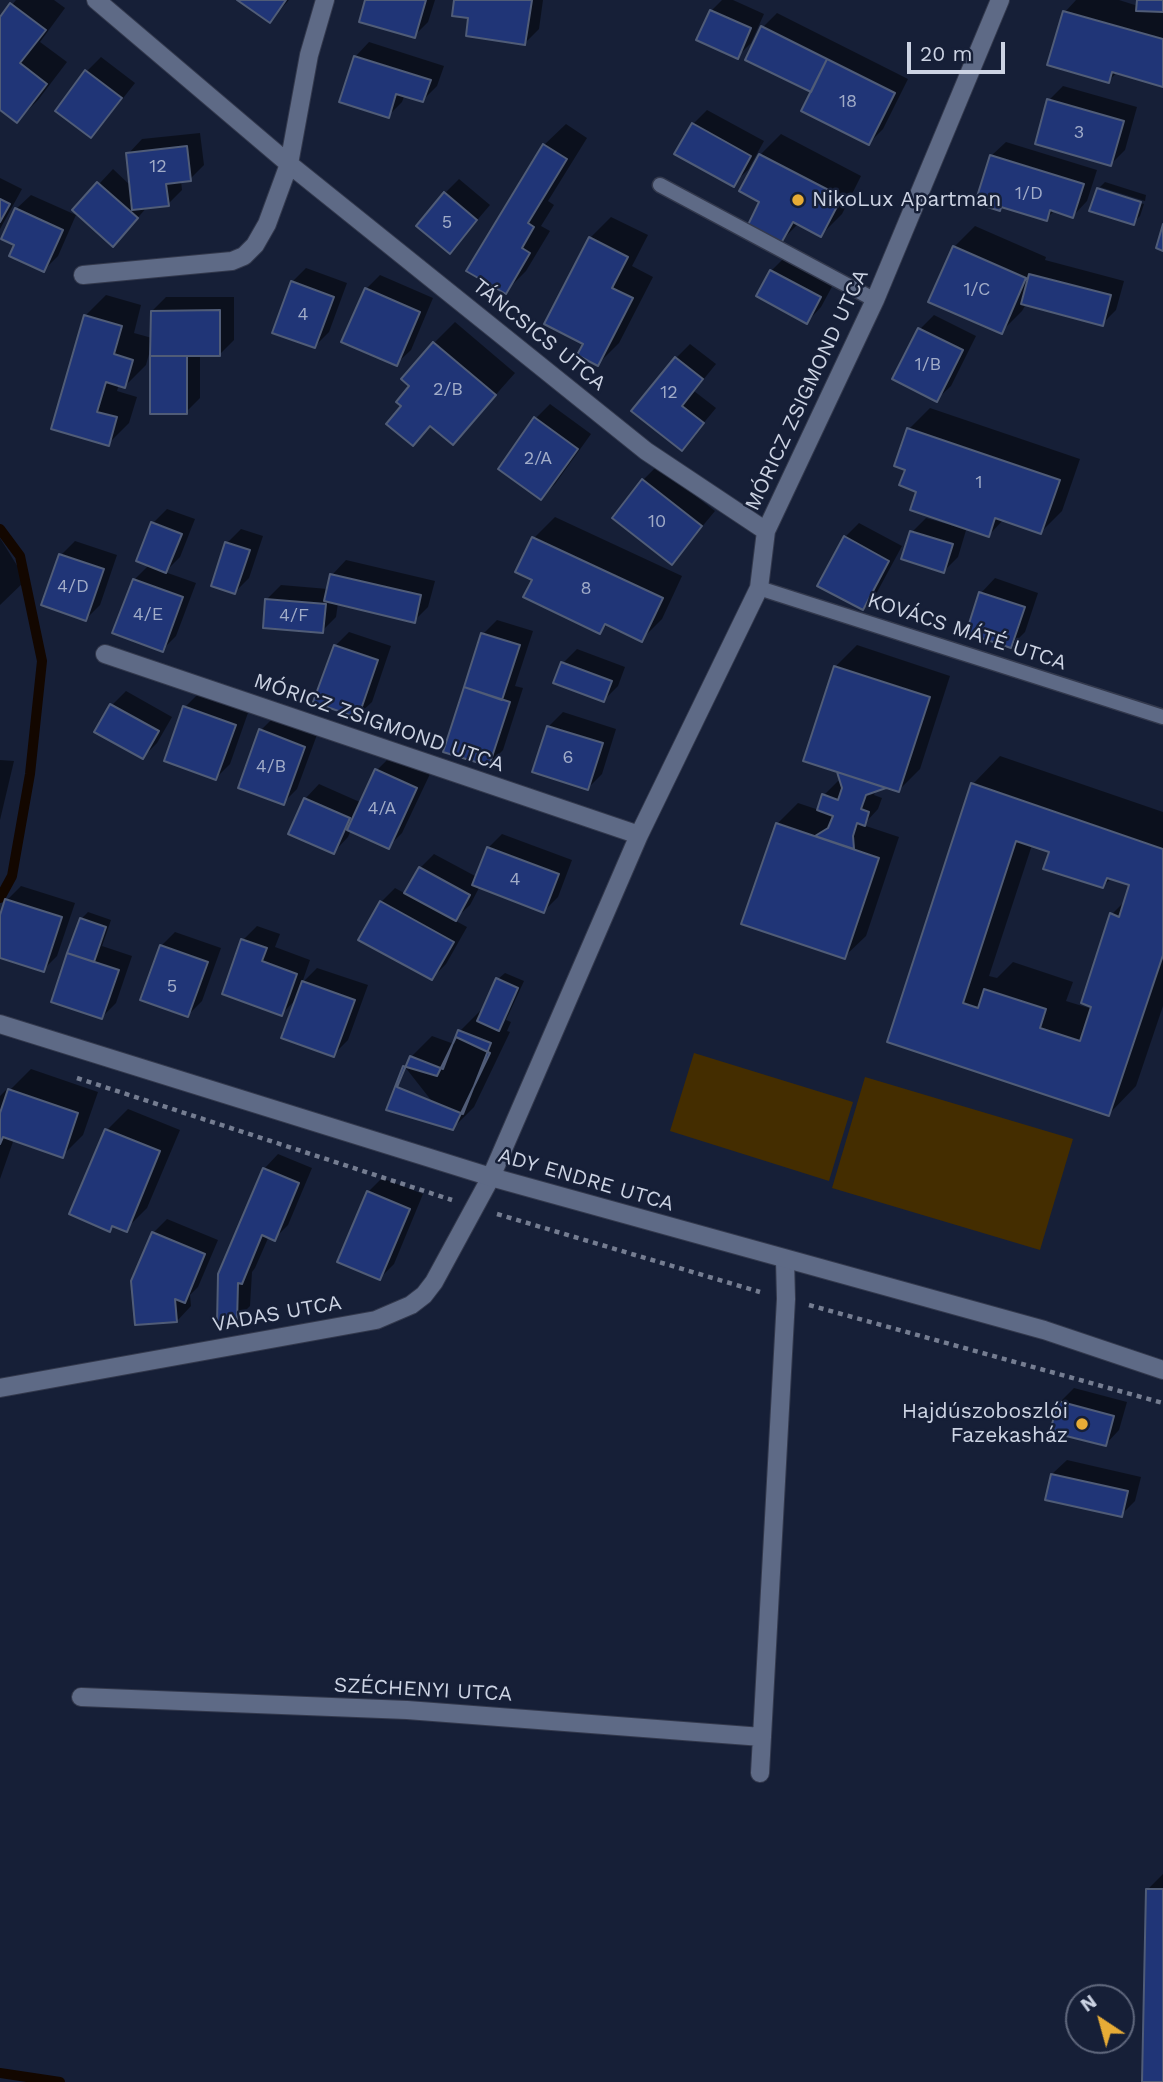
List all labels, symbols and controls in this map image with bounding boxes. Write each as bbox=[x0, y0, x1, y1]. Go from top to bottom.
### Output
scale bar bbox=[911, 28, 1009, 72]
text: 20 m bbox=[920, 41, 972, 66]
house number: 18 bbox=[839, 91, 857, 113]
house number: 3 bbox=[1074, 122, 1084, 144]
house number: 12 bbox=[149, 156, 167, 178]
house number: 1/D bbox=[1015, 183, 1043, 205]
place label: NikoLux Apartman bbox=[812, 187, 1001, 213]
marker: NikoLux Apartman bbox=[790, 192, 806, 208]
house number: 5 bbox=[442, 212, 452, 234]
street label: MÓRICZ ZSIGMOND UTCA bbox=[740, 265, 874, 515]
street label: TÁNCSICS UTCA bbox=[467, 273, 611, 397]
house number: 1/C bbox=[964, 279, 990, 301]
house number: 4 bbox=[298, 304, 308, 326]
house number: 1/B bbox=[915, 354, 941, 376]
house number: 2/B bbox=[433, 379, 463, 401]
house number: 12 bbox=[660, 382, 678, 404]
house number: 2/A bbox=[524, 448, 552, 470]
house number: 1 bbox=[975, 472, 983, 494]
house number: 10 bbox=[648, 511, 666, 533]
house number: 4/D bbox=[57, 576, 89, 598]
house number: 8 bbox=[580, 578, 592, 600]
street label: KOVÁCS MÁTÉ UTCA bbox=[864, 588, 1070, 676]
house number: 4/E bbox=[133, 604, 163, 626]
house number: 4/F bbox=[279, 605, 309, 627]
street label: MÓRICZ ZSIGMOND UTCA bbox=[250, 668, 508, 778]
house number: 6 bbox=[563, 747, 573, 769]
house number: 4/B bbox=[256, 756, 286, 778]
house number: 4/A bbox=[368, 798, 396, 820]
house number: 4 bbox=[510, 869, 520, 891]
house number: 5 bbox=[167, 976, 177, 998]
street label: ADY ENDRE UTCA bbox=[495, 1143, 677, 1217]
street label: VADAS UTCA bbox=[211, 1290, 343, 1338]
place label: Hajdúszoboszlói Fazekasház bbox=[902, 1399, 1068, 1449]
marker: Hajdúszoboszlói Fazekasház bbox=[1074, 1416, 1090, 1432]
street label: SZÉCHENYI UTCA bbox=[333, 1673, 513, 1707]
north arrow bbox=[1065, 1984, 1135, 2054]
text: N bbox=[1076, 1990, 1101, 2017]

